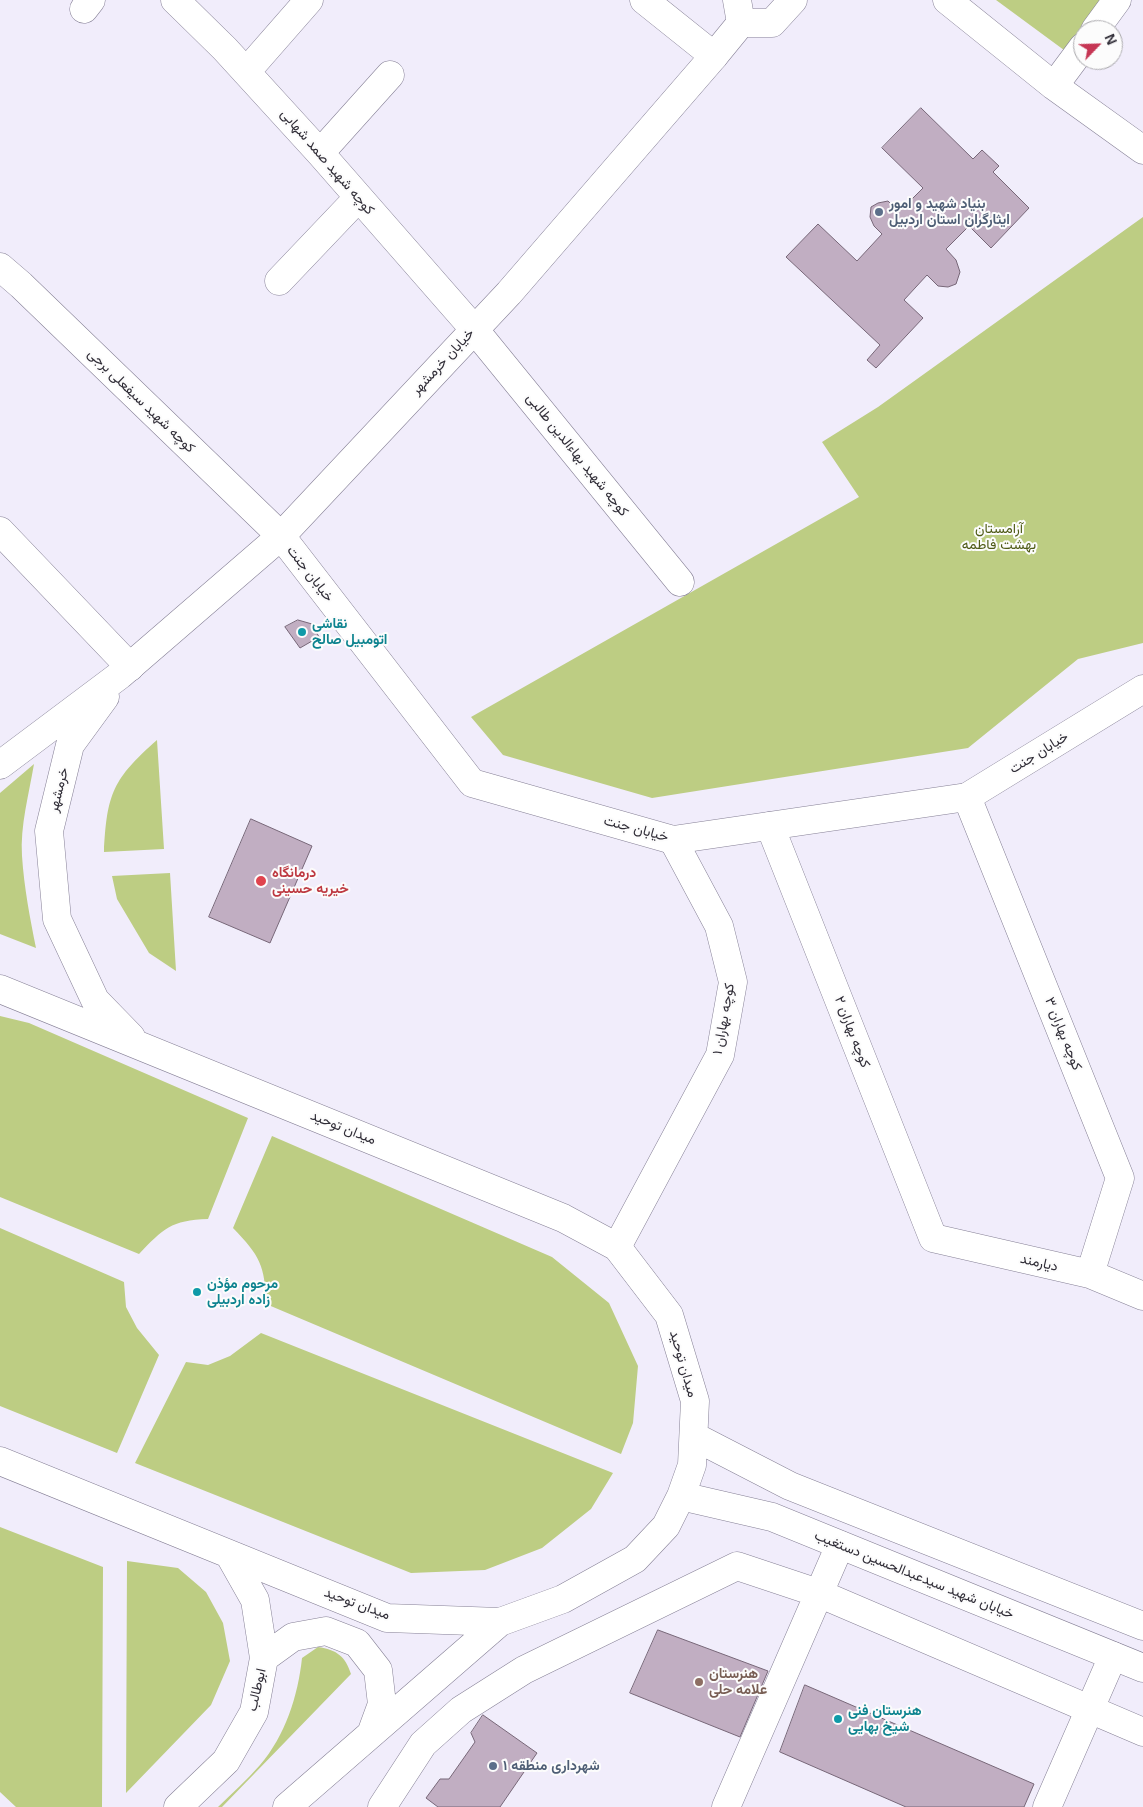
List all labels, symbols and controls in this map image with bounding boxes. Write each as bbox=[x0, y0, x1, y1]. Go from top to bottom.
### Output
north arrow bbox=[1073, 20, 1123, 70]
text: N bbox=[1101, 31, 1120, 47]
street label: کوچه شهید صمد شهابی bbox=[276, 106, 378, 218]
place label: بنیاد شهید و امور ایثارگران استان اردبیل bbox=[889, 196, 1010, 228]
marker: بنیاد شهید و امور ایثارگران استان اردبیل bbox=[873, 206, 885, 218]
street label: خیابان خرمشهر bbox=[408, 325, 478, 399]
street label: کوچه شهید سیفعلی برجی bbox=[84, 345, 198, 457]
street label: کوچه شهید بهاءالدین طالبی bbox=[522, 390, 632, 520]
park label: آرامستان بهشت فاطمه bbox=[962, 521, 1036, 554]
street label: خیابان جنت bbox=[283, 543, 337, 605]
place label: نقاشی اتومبیل صالح bbox=[312, 616, 387, 648]
marker: نقاشی اتومبیل صالح bbox=[296, 626, 308, 638]
street label: خیابان جنت bbox=[1006, 728, 1072, 778]
street label: خرمشهر bbox=[45, 766, 73, 814]
street label: خیابان جنت bbox=[602, 812, 670, 846]
place label: درمانگاه خیریه حسینی bbox=[272, 865, 349, 898]
marker: درمانگاه خیریه حسینی bbox=[254, 874, 268, 888]
street label: کوچه بهاران ۱ bbox=[709, 982, 739, 1056]
street label: کوچه بهاران ۲ bbox=[831, 994, 873, 1070]
street label: کوچه بهاران ۳ bbox=[1041, 995, 1085, 1073]
street label: میدان توحید bbox=[308, 1107, 378, 1149]
street label: دیارمند bbox=[1019, 1251, 1059, 1275]
place label: مرحوم مؤذن زاده اردبیلی bbox=[207, 1276, 278, 1308]
marker: مرحوم مؤذن زاده اردبیلی bbox=[191, 1286, 203, 1298]
street label: میدان توحید bbox=[665, 1329, 701, 1399]
street label: خیابان شهید سیدعبدالحسین دستغیب bbox=[812, 1527, 1016, 1623]
street label: میدان توحید bbox=[322, 1584, 392, 1624]
place label: هنرستان علامه حلی bbox=[709, 1666, 767, 1698]
street label: ابوطالب bbox=[244, 1667, 270, 1713]
marker: هنرستان علامه حلی bbox=[693, 1676, 705, 1688]
place label: هنرستان فنی شیخ بهایی bbox=[848, 1703, 922, 1735]
marker: هنرستان فنی شیخ بهایی bbox=[832, 1713, 844, 1725]
place label: شهرداری منطقه ۱ bbox=[503, 1758, 600, 1774]
marker: شهرداری منطقه ۱ bbox=[487, 1760, 499, 1772]

